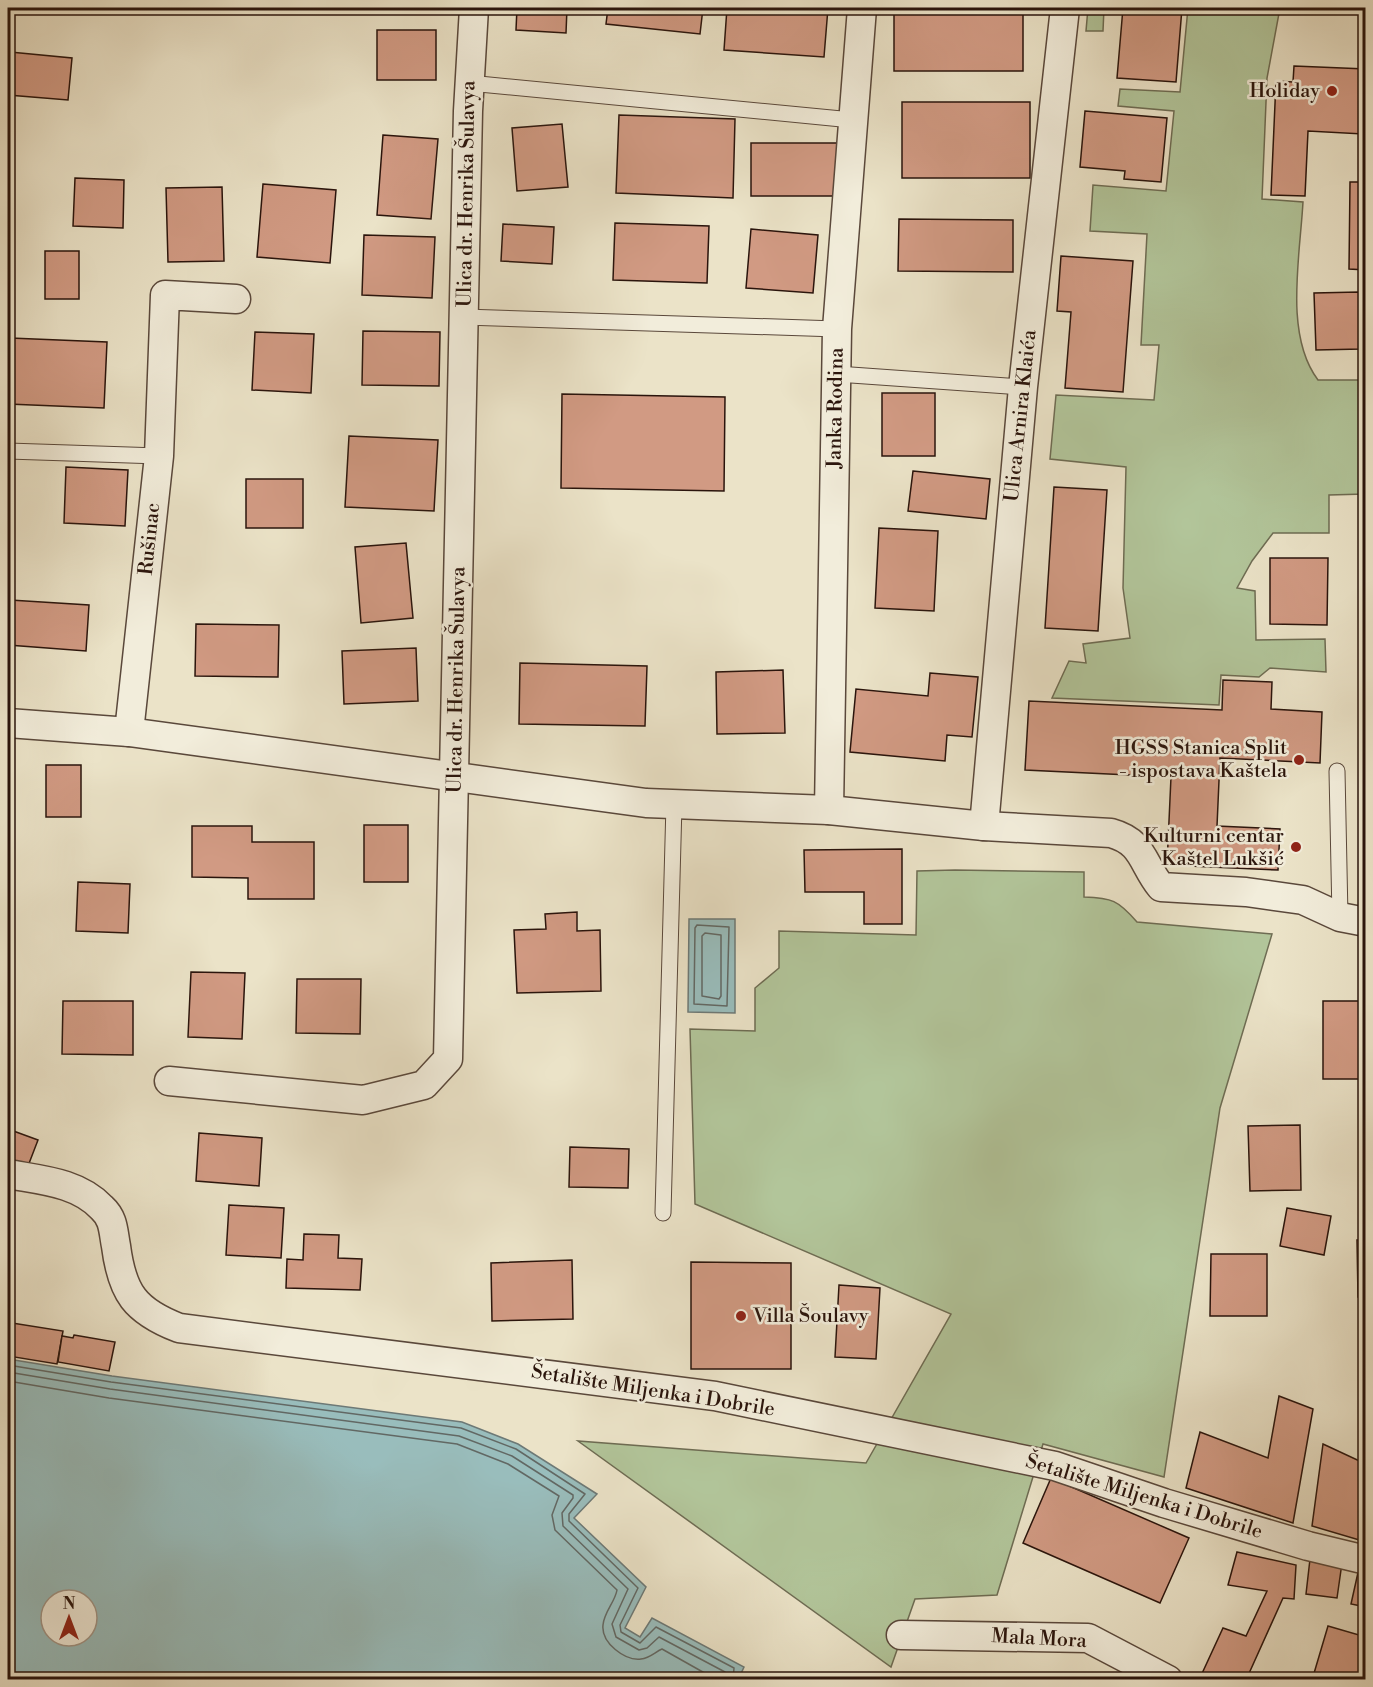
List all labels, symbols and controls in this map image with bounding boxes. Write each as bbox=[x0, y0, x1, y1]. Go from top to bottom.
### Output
street label: Ulica dr. Henrika Šulavya bbox=[452, 79, 481, 308]
place label: Holiday bbox=[1249, 79, 1320, 104]
marker: Holiday bbox=[1325, 84, 1339, 98]
street label: Ulica Arnira Klaića bbox=[1000, 328, 1043, 503]
street label: Janka Rodina bbox=[822, 347, 850, 470]
street label: Rušinac bbox=[134, 502, 166, 576]
street label: Ulica dr. Henrika Šulavya bbox=[442, 565, 471, 794]
place label: HGSS Stanica Split - ispostava Kaštela bbox=[1115, 736, 1288, 784]
marker: HGSS Stanica Split - ispostava Kaštela bbox=[1292, 753, 1306, 767]
place label: Kulturni centar Kaštel Lukšić bbox=[1143, 824, 1284, 872]
marker: Kulturni centar Kaštel Lukšić bbox=[1289, 840, 1303, 854]
place label: Villa Šoulavy bbox=[752, 1303, 869, 1329]
marker: Villa Šoulavy bbox=[734, 1309, 748, 1323]
street label: Šetalište Miljenka i Dobrile bbox=[529, 1358, 777, 1423]
street label: Šetalište Miljenka i Dobrile bbox=[1023, 1448, 1266, 1545]
north arrow bbox=[39, 1588, 99, 1648]
text: N bbox=[63, 1594, 76, 1614]
street label: Mala Mora bbox=[991, 1624, 1088, 1654]

